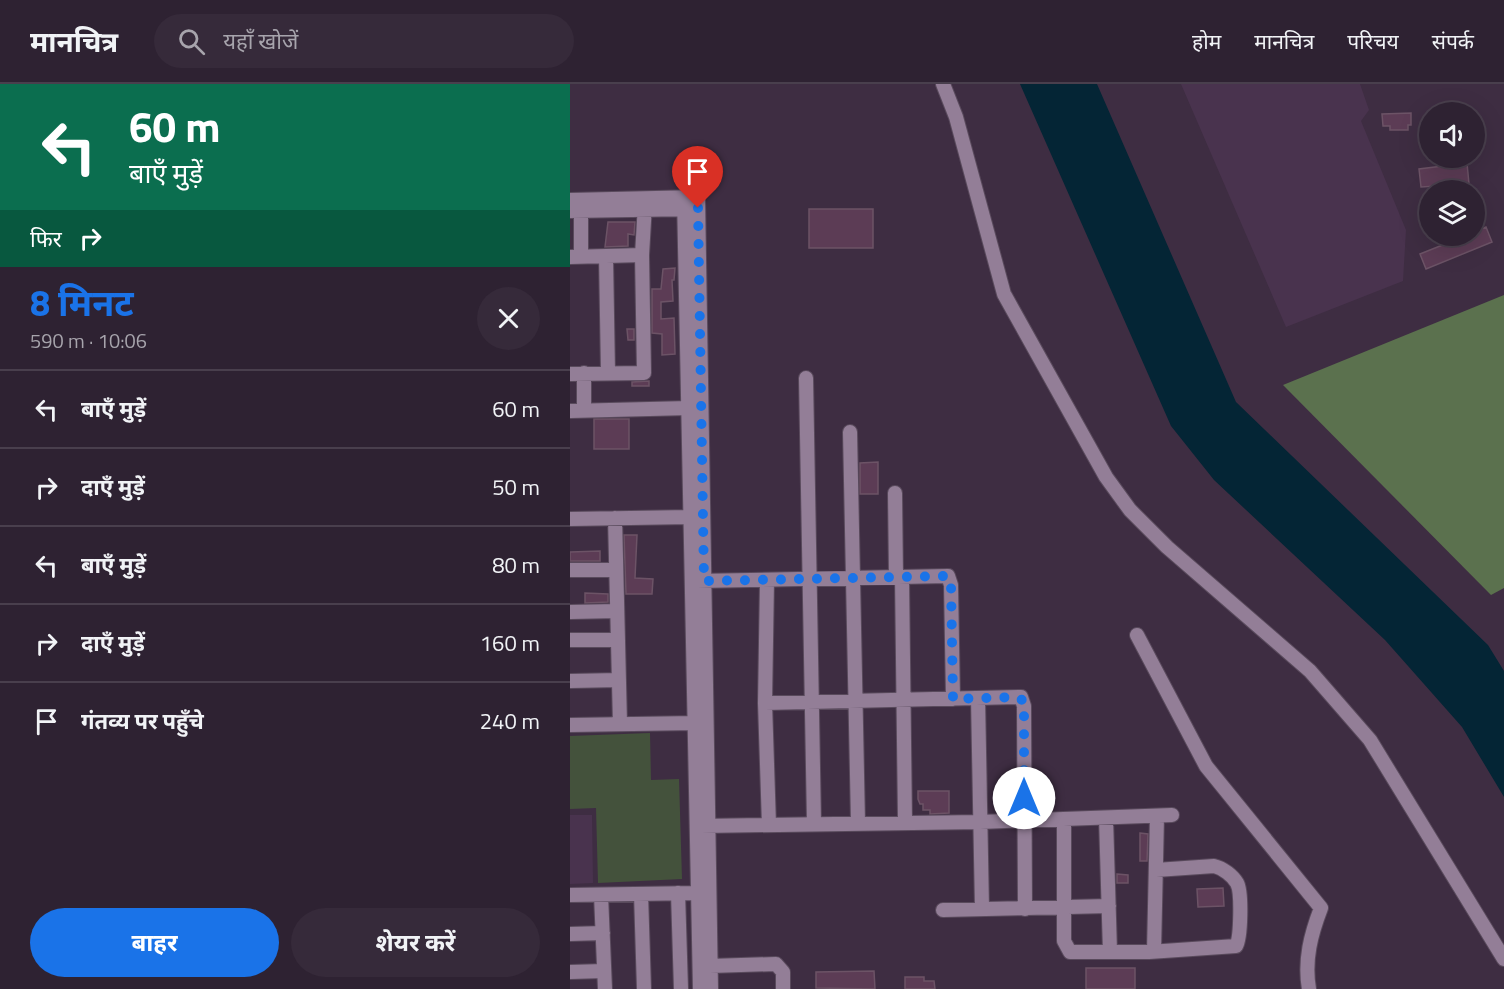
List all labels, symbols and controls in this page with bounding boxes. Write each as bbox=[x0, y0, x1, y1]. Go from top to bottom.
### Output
search box bbox=[154, 14, 574, 68]
text: मानचित्र bbox=[30, 20, 118, 63]
text: यहाँ खोजें bbox=[223, 24, 298, 58]
icon: search bbox=[175, 25, 208, 58]
text: होम bbox=[1192, 25, 1221, 57]
text: मानचित्र bbox=[1254, 25, 1314, 57]
text: परिचय bbox=[1347, 25, 1399, 57]
text: संपर्क bbox=[1432, 25, 1474, 57]
text: 60 m bbox=[129, 94, 221, 158]
map controls bbox=[1419, 102, 1485, 246]
button: sound bbox=[1419, 102, 1485, 168]
icon: left bbox=[30, 108, 108, 186]
pin bbox=[672, 146, 723, 208]
text: बाएँ मुड़ें bbox=[129, 152, 203, 193]
icon: arrive bbox=[681, 155, 714, 188]
button: layers bbox=[1419, 180, 1485, 246]
text: फिर bbox=[30, 222, 62, 256]
icon: right bbox=[74, 222, 107, 255]
text: 8 मिनट bbox=[30, 275, 134, 330]
button: close bbox=[477, 287, 540, 350]
text: 590 m · 10:06 bbox=[30, 325, 147, 356]
text: बाएँ मुड़ें bbox=[81, 392, 146, 426]
text: 60 m bbox=[492, 392, 540, 426]
icon: left bbox=[30, 393, 63, 426]
text: दाएँ मुड़ें bbox=[81, 470, 145, 504]
text: 50 m bbox=[492, 470, 540, 504]
icon: right bbox=[30, 471, 63, 504]
text: बाएँ मुड़ें bbox=[81, 548, 146, 582]
text: 80 m bbox=[492, 548, 540, 582]
icon: left bbox=[30, 549, 63, 582]
text: दाएँ मुड़ें bbox=[81, 626, 145, 660]
text: 160 m bbox=[480, 626, 540, 660]
icon: right bbox=[30, 627, 63, 660]
text: गंतव्य पर पहुँचे bbox=[81, 704, 204, 738]
text: 240 m bbox=[480, 704, 540, 738]
icon: arrive bbox=[30, 705, 63, 738]
position arrow bbox=[992, 766, 1056, 830]
button: बाहर bbox=[30, 908, 279, 977]
button: शेयर करें bbox=[291, 908, 540, 977]

